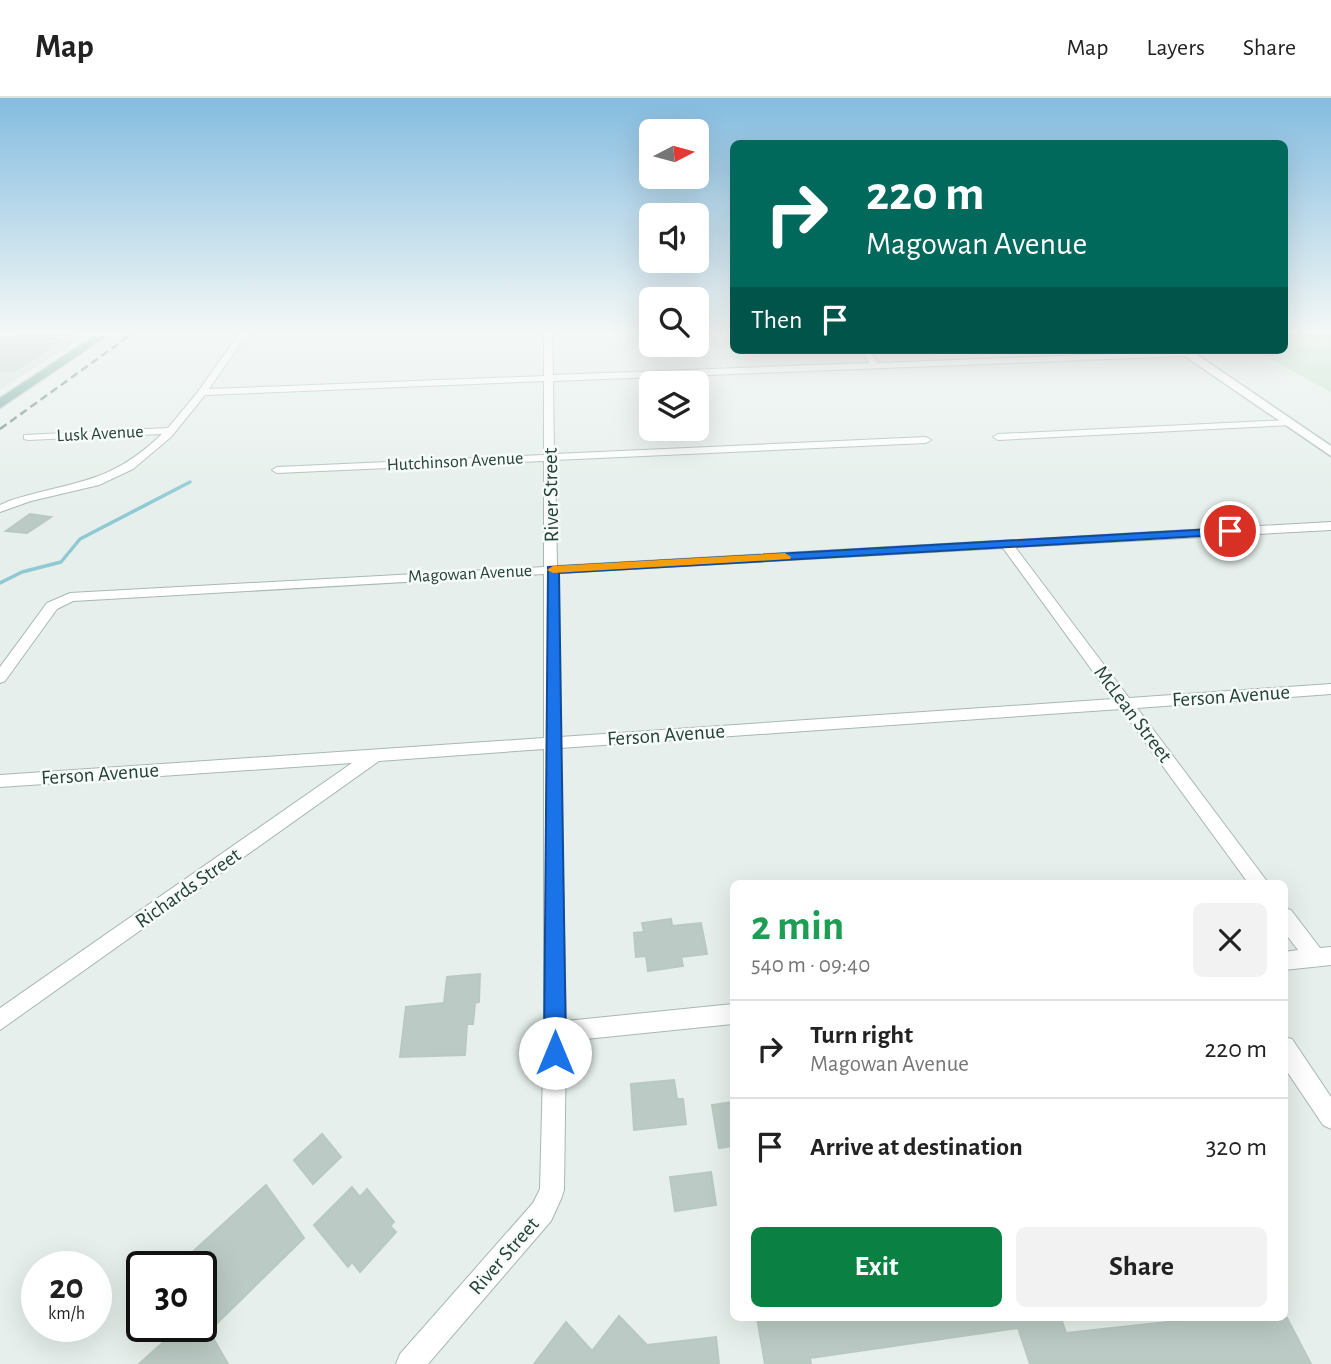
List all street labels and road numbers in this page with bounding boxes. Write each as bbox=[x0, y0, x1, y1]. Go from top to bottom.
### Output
street label: Lusk Avenue bbox=[56, 423, 144, 445]
street label: River Street bbox=[540, 447, 562, 543]
street label: Hutchinson Avenue bbox=[386, 449, 524, 475]
street label: Magowan Avenue bbox=[407, 562, 533, 586]
street label: McLean Street bbox=[1090, 662, 1176, 766]
street label: Ferson Avenue bbox=[1171, 681, 1291, 711]
street label: Ferson Avenue bbox=[606, 720, 726, 750]
street label: Ferson Avenue bbox=[40, 759, 160, 789]
street label: Richards Street bbox=[131, 844, 245, 932]
street label: River Street bbox=[465, 1213, 543, 1299]

